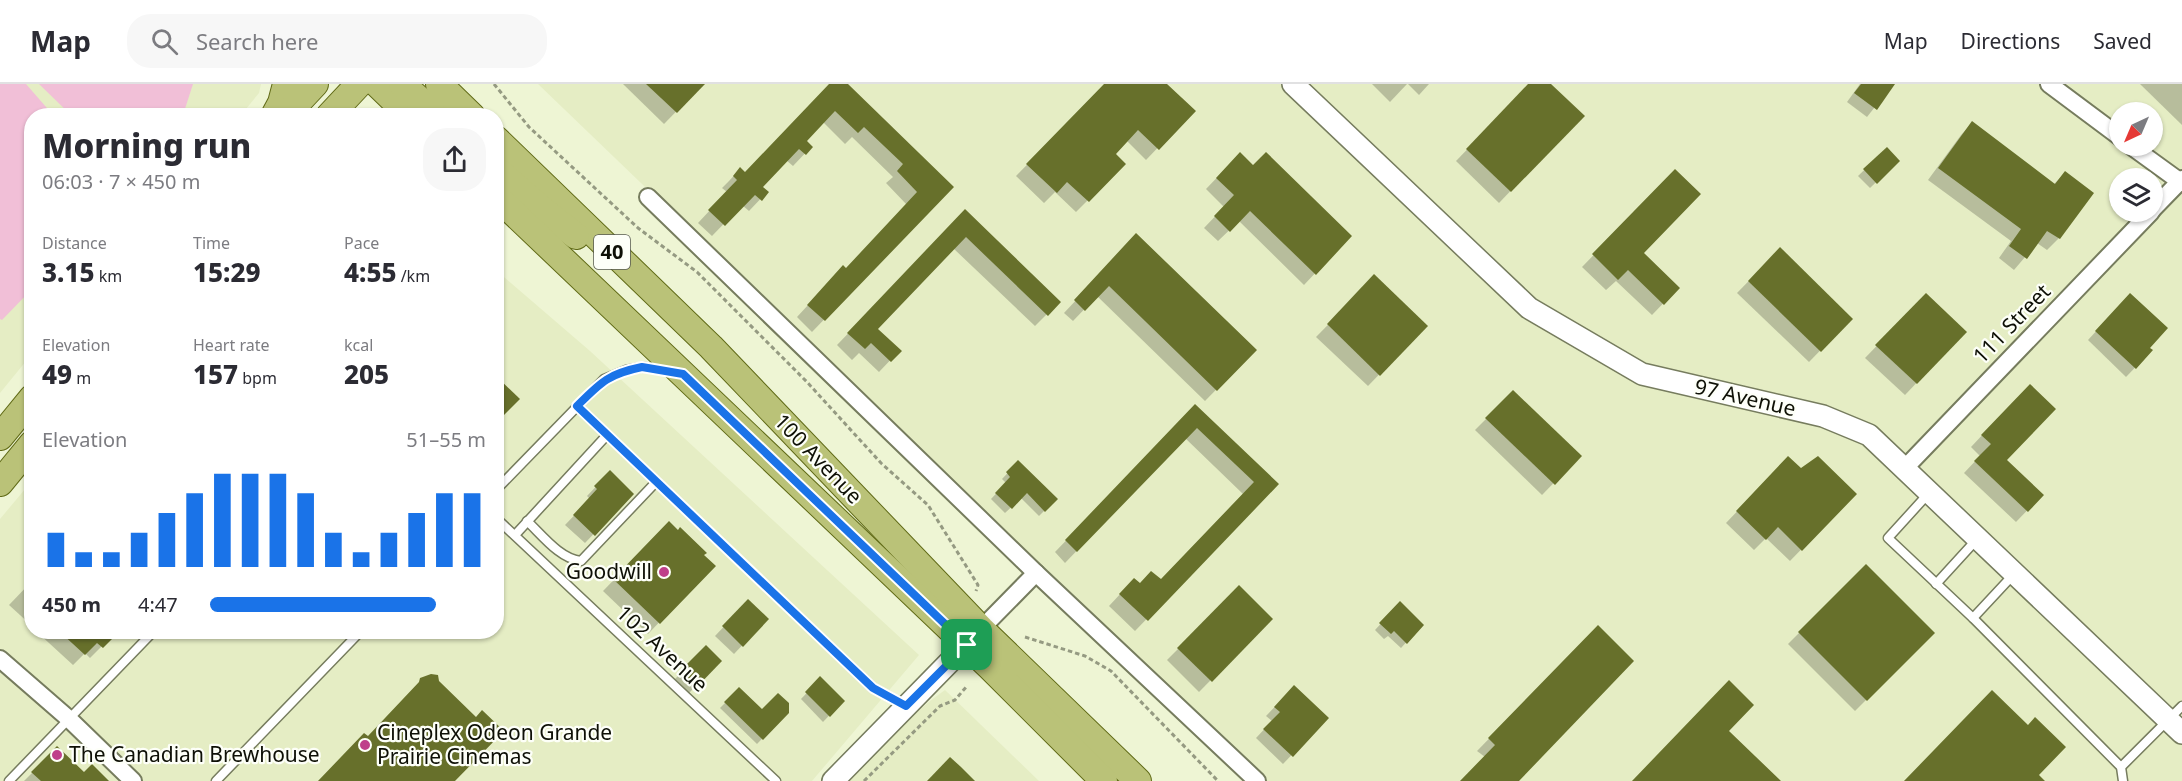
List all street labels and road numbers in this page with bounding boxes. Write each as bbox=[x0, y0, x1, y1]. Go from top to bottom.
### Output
road number: 40 bbox=[594, 235, 630, 269]
street label: 111 Street bbox=[1966, 277, 2056, 369]
street label: 97 Avenue bbox=[1692, 372, 1799, 422]
street label: 100 Avenue bbox=[769, 407, 869, 509]
street label: 102 Avenue bbox=[611, 599, 714, 698]

